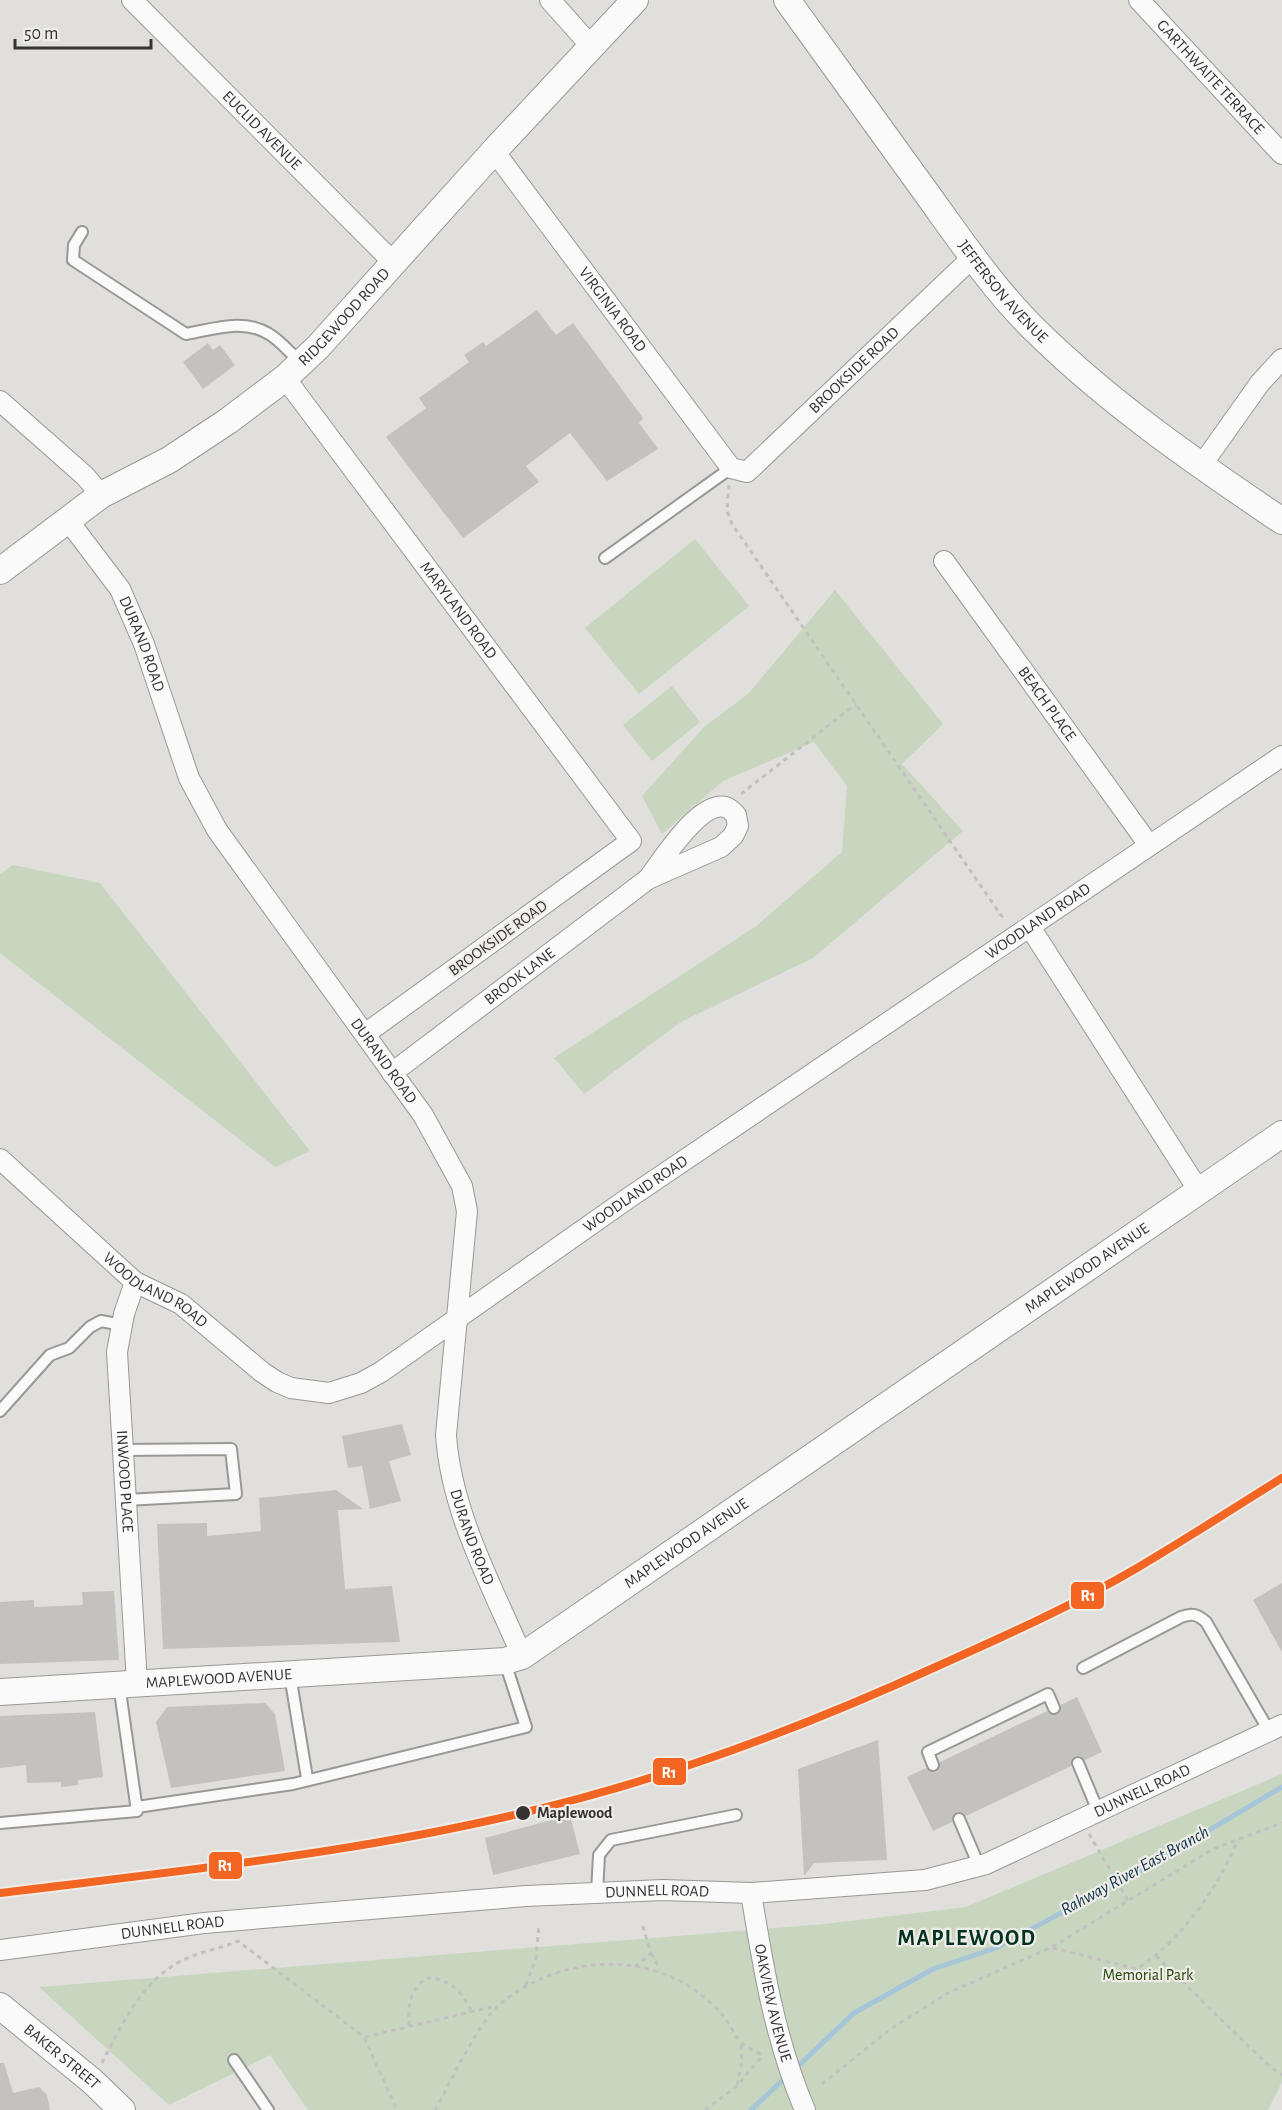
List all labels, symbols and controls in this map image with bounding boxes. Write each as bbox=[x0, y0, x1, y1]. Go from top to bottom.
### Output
scale bar bbox=[15, 12, 152, 50]
street label: GARTHWAITE TERRACE bbox=[1154, 17, 1267, 137]
text: 50 m bbox=[24, 25, 58, 43]
street label: EUCLID AVENUE bbox=[219, 88, 305, 173]
street label: JEFFERSON AVENUE bbox=[955, 237, 1051, 346]
street label: VIRGINIA ROAD bbox=[576, 264, 649, 355]
street label: RIDGEWOOD ROAD bbox=[295, 265, 393, 369]
street label: BROOKSIDE ROAD bbox=[806, 324, 902, 416]
street label: MARYLAND ROAD bbox=[417, 559, 500, 662]
street label: DURAND ROAD bbox=[116, 594, 167, 694]
street label: BEACH PLACE bbox=[1015, 664, 1079, 744]
street label: WOODLAND ROAD bbox=[982, 880, 1093, 962]
street label: BROOKSIDE ROAD bbox=[446, 897, 550, 979]
street label: BROOK LANE bbox=[481, 945, 558, 1008]
street label: DURAND ROAD bbox=[348, 1015, 420, 1106]
street label: WOODLAND ROAD bbox=[580, 1152, 691, 1235]
street label: MAPLEWOOD AVENUE bbox=[1022, 1220, 1152, 1316]
street label: WOODLAND ROAD bbox=[100, 1249, 210, 1331]
street label: INWOOD PLACE bbox=[114, 1430, 136, 1533]
street label: DURAND ROAD bbox=[447, 1487, 497, 1587]
street label: MAPLEWOOD AVENUE bbox=[621, 1495, 751, 1591]
line badge: R1 bbox=[1070, 1581, 1105, 1610]
text: R1 bbox=[1080, 1588, 1096, 1604]
street label: MAPLEWOOD AVENUE bbox=[145, 1666, 292, 1691]
line badge: R1 bbox=[652, 1757, 687, 1786]
street label: DUNNELL ROAD bbox=[1091, 1761, 1193, 1820]
text: R1 bbox=[661, 1765, 677, 1781]
marker: Maplewood bbox=[514, 1804, 532, 1822]
place label: Maplewood bbox=[537, 1805, 613, 1821]
water label: Rahway River East Branch bbox=[1058, 1823, 1212, 1919]
line badge: R1 bbox=[208, 1851, 243, 1880]
text: R1 bbox=[217, 1858, 233, 1874]
street label: DUNNELL ROAD bbox=[605, 1882, 709, 1901]
street label: DUNNELL ROAD bbox=[120, 1913, 225, 1942]
district label: MAPLEWOOD bbox=[897, 1927, 1037, 1949]
street label: OAKVIEW AVENUE bbox=[752, 1943, 795, 2064]
park label: Memorial Park bbox=[1103, 1967, 1194, 1983]
street label: BAKER STREET bbox=[21, 2021, 103, 2092]

